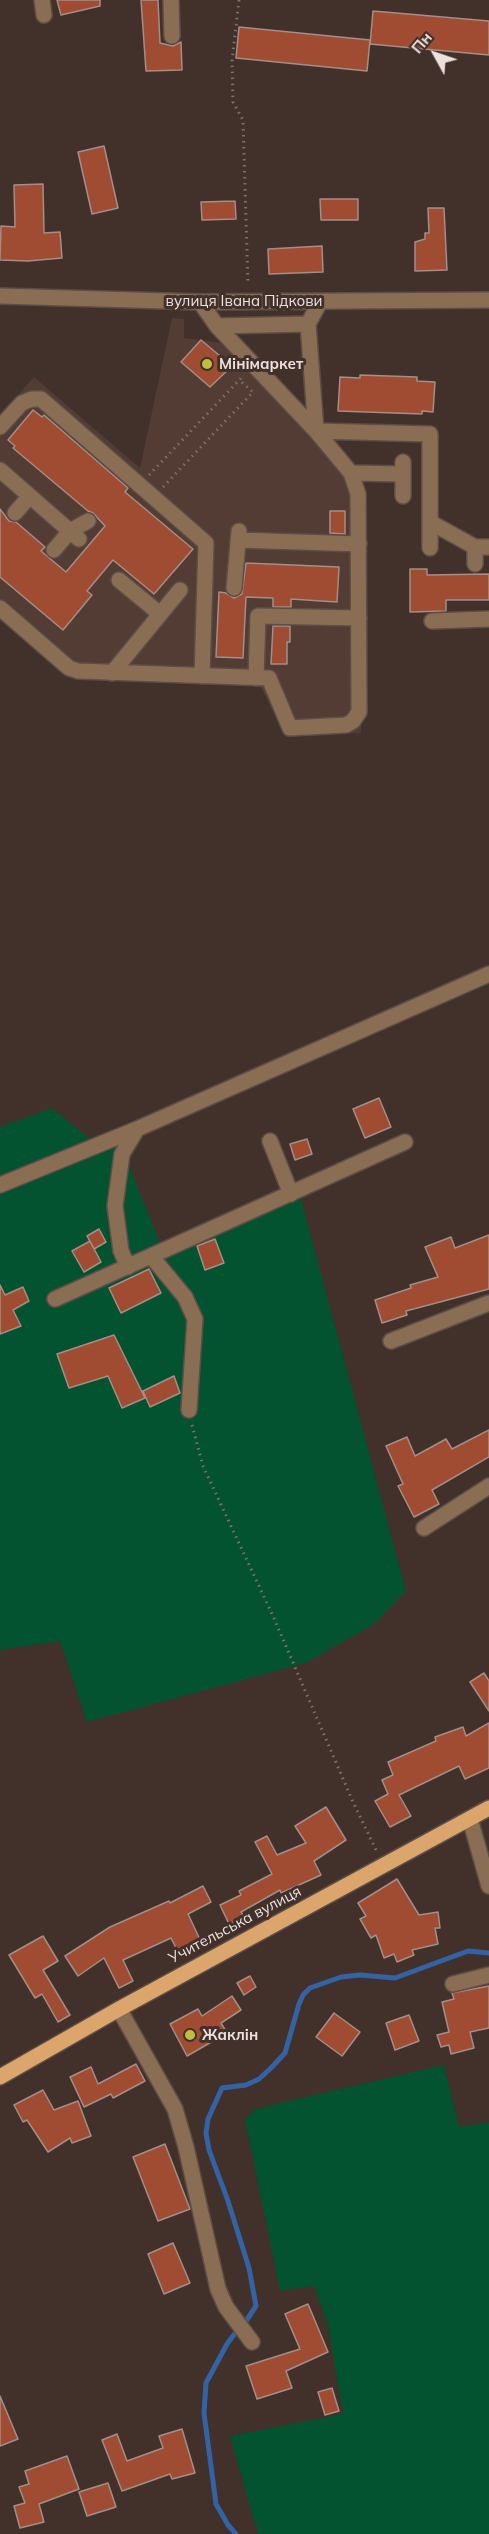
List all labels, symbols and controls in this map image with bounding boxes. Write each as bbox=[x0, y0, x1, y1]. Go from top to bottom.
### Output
north arrow bbox=[405, 24, 465, 84]
text: Пн bbox=[406, 27, 436, 57]
street label: вулиця Івана Підкови bbox=[166, 292, 322, 310]
place label: Мінімаркет bbox=[219, 355, 303, 373]
marker: Мінімаркет bbox=[200, 357, 214, 371]
street label: Учительська вулиця bbox=[166, 1882, 304, 1968]
place label: Жаклін bbox=[202, 2026, 258, 2044]
marker: Жаклін bbox=[183, 2028, 197, 2042]

